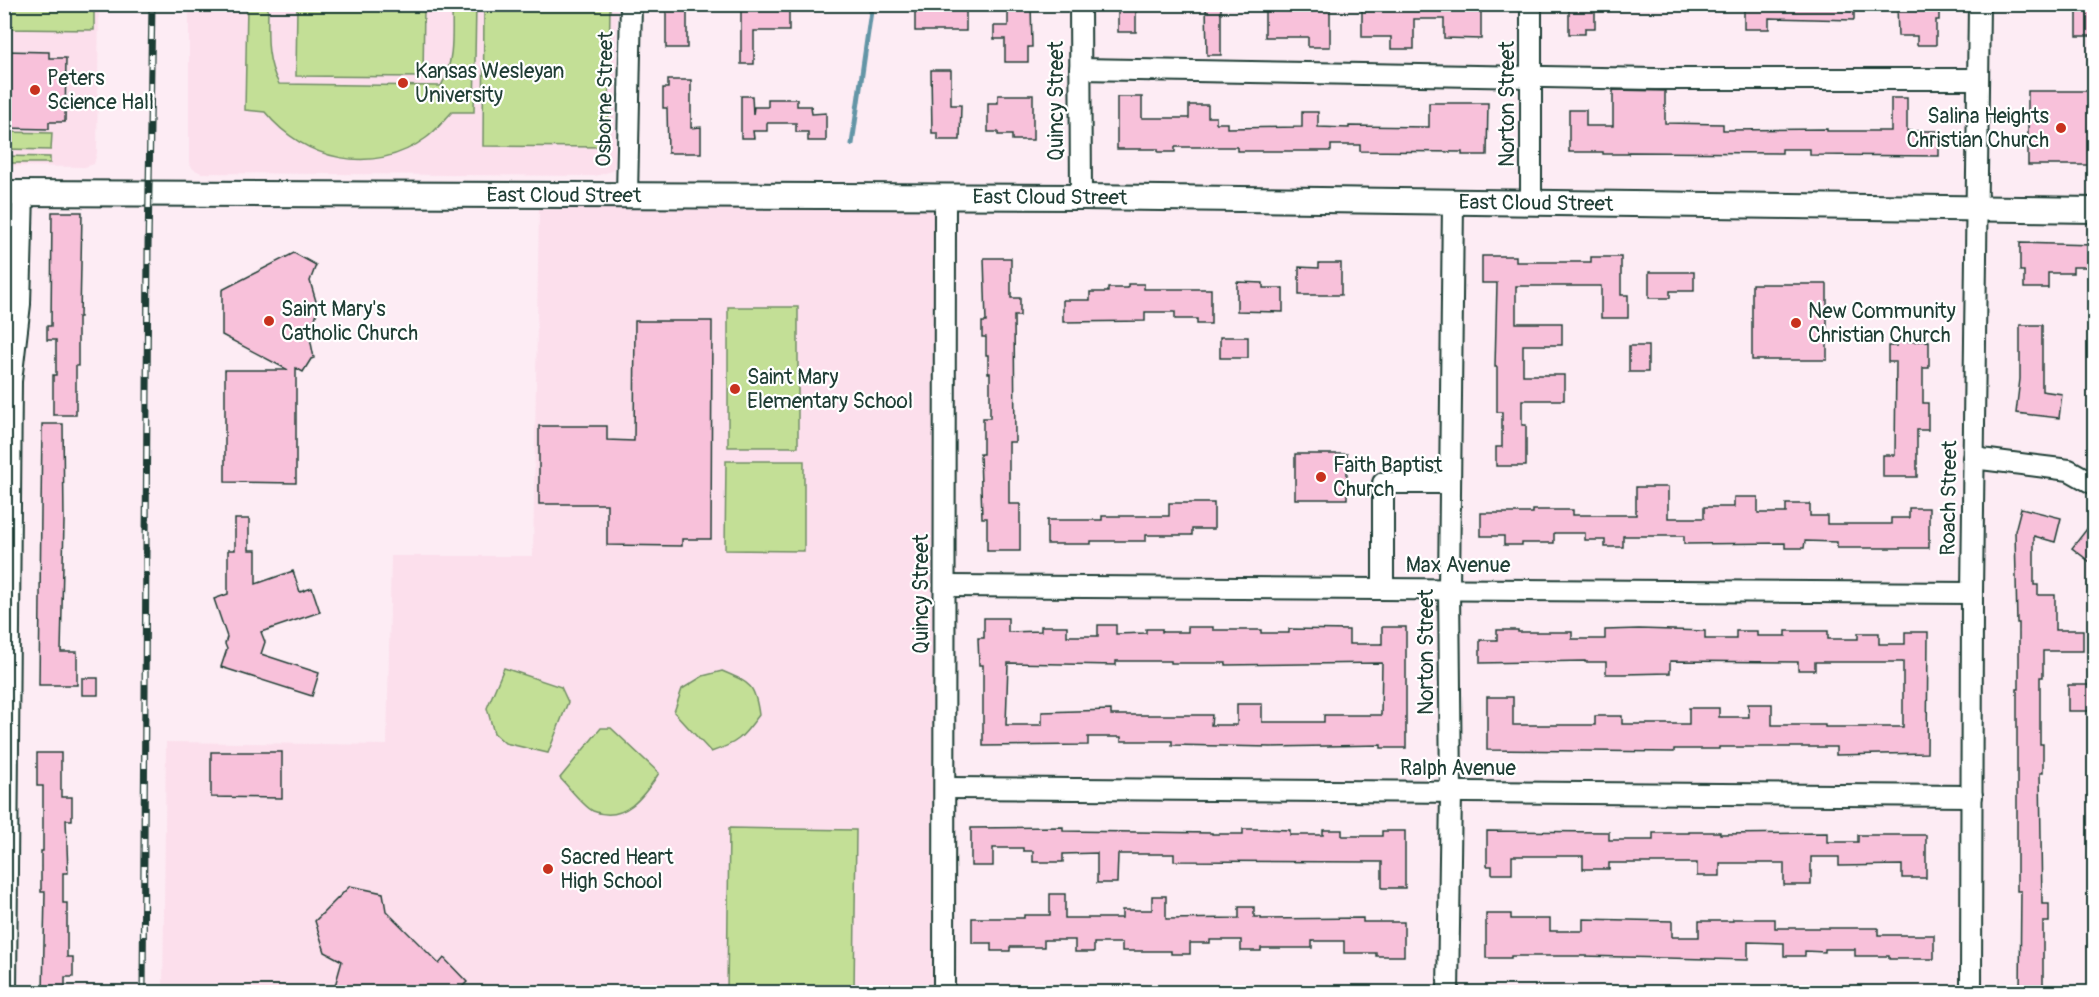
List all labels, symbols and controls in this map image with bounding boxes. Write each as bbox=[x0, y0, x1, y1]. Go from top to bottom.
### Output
street label: Osborne Street bbox=[590, 30, 620, 167]
street label: Quincy Street bbox=[1043, 40, 1070, 161]
street label: Norton Street bbox=[1494, 41, 1521, 167]
place label: Kansas Wesleyan University bbox=[415, 58, 564, 109]
place label: Peters Science Hall bbox=[47, 65, 154, 116]
marker: Kansas Wesleyan University bbox=[396, 76, 410, 90]
marker: Peters Science Hall bbox=[28, 83, 42, 97]
place label: Salina Heights Christian Church bbox=[1906, 103, 2050, 154]
marker: Salina Heights Christian Church bbox=[2054, 121, 2068, 135]
street label: East Cloud Street bbox=[487, 181, 642, 209]
street label: East Cloud Street bbox=[973, 183, 1128, 211]
street label: East Cloud Street bbox=[1458, 188, 1614, 217]
place label: Saint Mary's Catholic Church bbox=[281, 296, 418, 347]
place label: New Community Christian Church bbox=[1808, 298, 1956, 349]
marker: Saint Mary's Catholic Church bbox=[262, 314, 276, 328]
marker: New Community Christian Church bbox=[1789, 316, 1803, 330]
place label: Saint Mary Elementary School bbox=[747, 364, 913, 415]
marker: Saint Mary Elementary School bbox=[728, 382, 742, 396]
street label: Roach Street bbox=[1934, 440, 1964, 556]
place label: Faith Baptist Church bbox=[1333, 452, 1443, 503]
marker: Faith Baptist Church bbox=[1314, 470, 1328, 484]
street label: Quincy Street bbox=[908, 533, 935, 654]
street label: Max Avenue bbox=[1406, 552, 1511, 579]
street label: Norton Street bbox=[1413, 589, 1440, 715]
street label: Ralph Avenue bbox=[1400, 755, 1517, 782]
place label: Sacred Heart High School bbox=[560, 844, 674, 895]
marker: Sacred Heart High School bbox=[541, 862, 555, 876]

